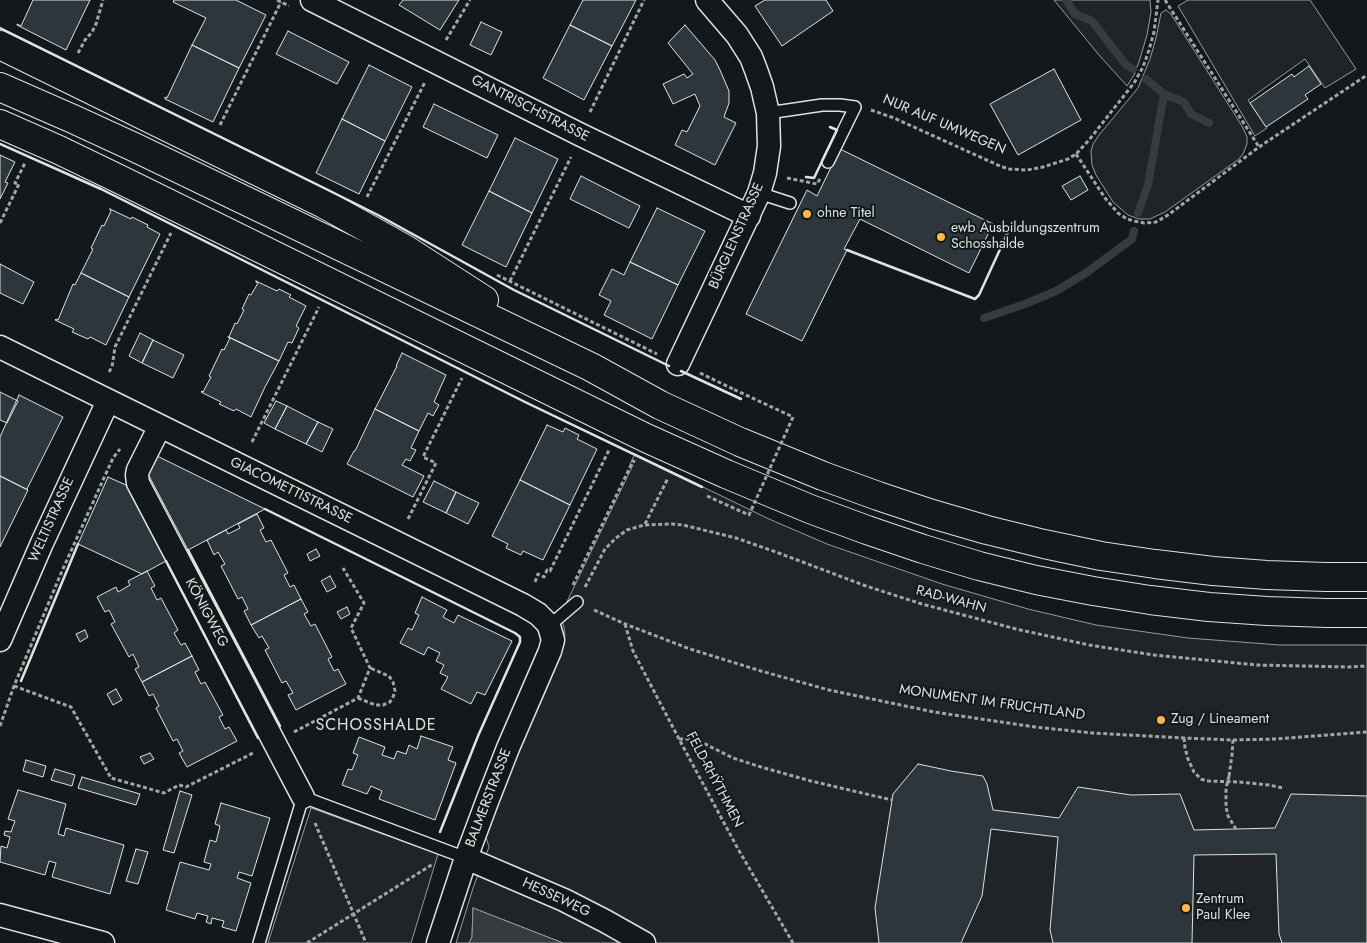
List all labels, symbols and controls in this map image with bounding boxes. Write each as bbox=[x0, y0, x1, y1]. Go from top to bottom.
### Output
street label: GANTRISCHSTRASSE bbox=[468, 72, 592, 146]
street label: NUR AUF UMWEGEN bbox=[880, 91, 1008, 159]
street label: BÜRGLENSTRASSE bbox=[706, 180, 768, 292]
place label: ohne Titel bbox=[817, 206, 875, 222]
marker: ohne Titel bbox=[801, 208, 813, 220]
place label: ewb Ausbildungszentrum Schosshalde bbox=[951, 221, 1100, 253]
marker: ewb Ausbildungszentrum Schosshalde bbox=[935, 231, 947, 243]
street label: GIACOMETTISTRASSE bbox=[227, 454, 355, 528]
street label: WELTISTRASSE bbox=[26, 475, 78, 565]
street label: KÖNIGWEG bbox=[181, 576, 231, 650]
street label: RAD-WAHN bbox=[914, 583, 988, 617]
street label: MONUMENT IM FRUCHTLAND bbox=[898, 682, 1086, 724]
place label: Zug / Lineament bbox=[1171, 712, 1269, 728]
marker: Zug / Lineament bbox=[1155, 714, 1167, 726]
district label: SCHOSSHALDE bbox=[314, 716, 438, 736]
street label: FELD-RHŸTHMEN bbox=[682, 729, 746, 831]
street label: BALMERSTRASSE bbox=[462, 746, 516, 850]
street label: HESSEWEG bbox=[519, 875, 593, 921]
place label: Zentrum Paul Klee bbox=[1196, 892, 1250, 924]
marker: Zentrum Paul Klee bbox=[1180, 902, 1192, 914]

